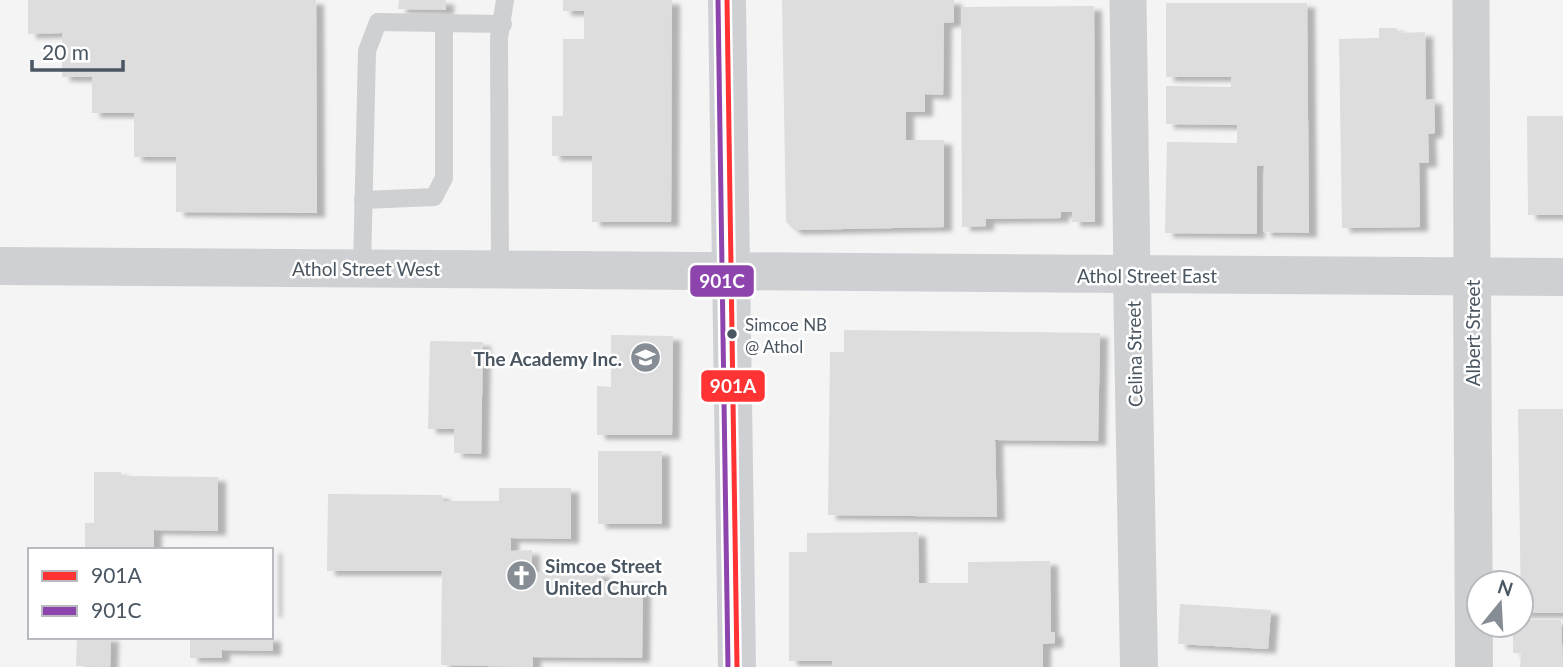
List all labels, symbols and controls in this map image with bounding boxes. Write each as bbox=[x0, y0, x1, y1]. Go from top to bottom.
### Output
scale bar bbox=[32, 28, 122, 72]
text: 20 m bbox=[42, 39, 89, 64]
street label: Athol Street West bbox=[292, 257, 440, 280]
line badge: 901C bbox=[689, 264, 755, 298]
street label: Athol Street East bbox=[1077, 264, 1217, 287]
text: 901C bbox=[699, 269, 745, 292]
street label: Albert Street bbox=[1461, 280, 1484, 386]
street label: Celina Street bbox=[1122, 300, 1146, 407]
place label: Simcoe NB @ Athol bbox=[745, 314, 827, 357]
marker: Simcoe NB @ Athol bbox=[725, 327, 739, 341]
school or university icon: The Academy Inc. bbox=[628, 341, 662, 375]
place label: The Academy Inc. bbox=[474, 347, 622, 370]
line badge: 901A bbox=[700, 369, 766, 403]
text: 901A bbox=[710, 374, 757, 397]
legend bbox=[28, 548, 273, 639]
place label: Simcoe Street United Church bbox=[545, 554, 668, 599]
church icon: Simcoe Street United Church bbox=[505, 559, 539, 593]
text: 901A bbox=[91, 562, 143, 587]
north arrow bbox=[1465, 569, 1535, 639]
text: N bbox=[1495, 574, 1516, 601]
text: 901C bbox=[91, 597, 142, 622]

